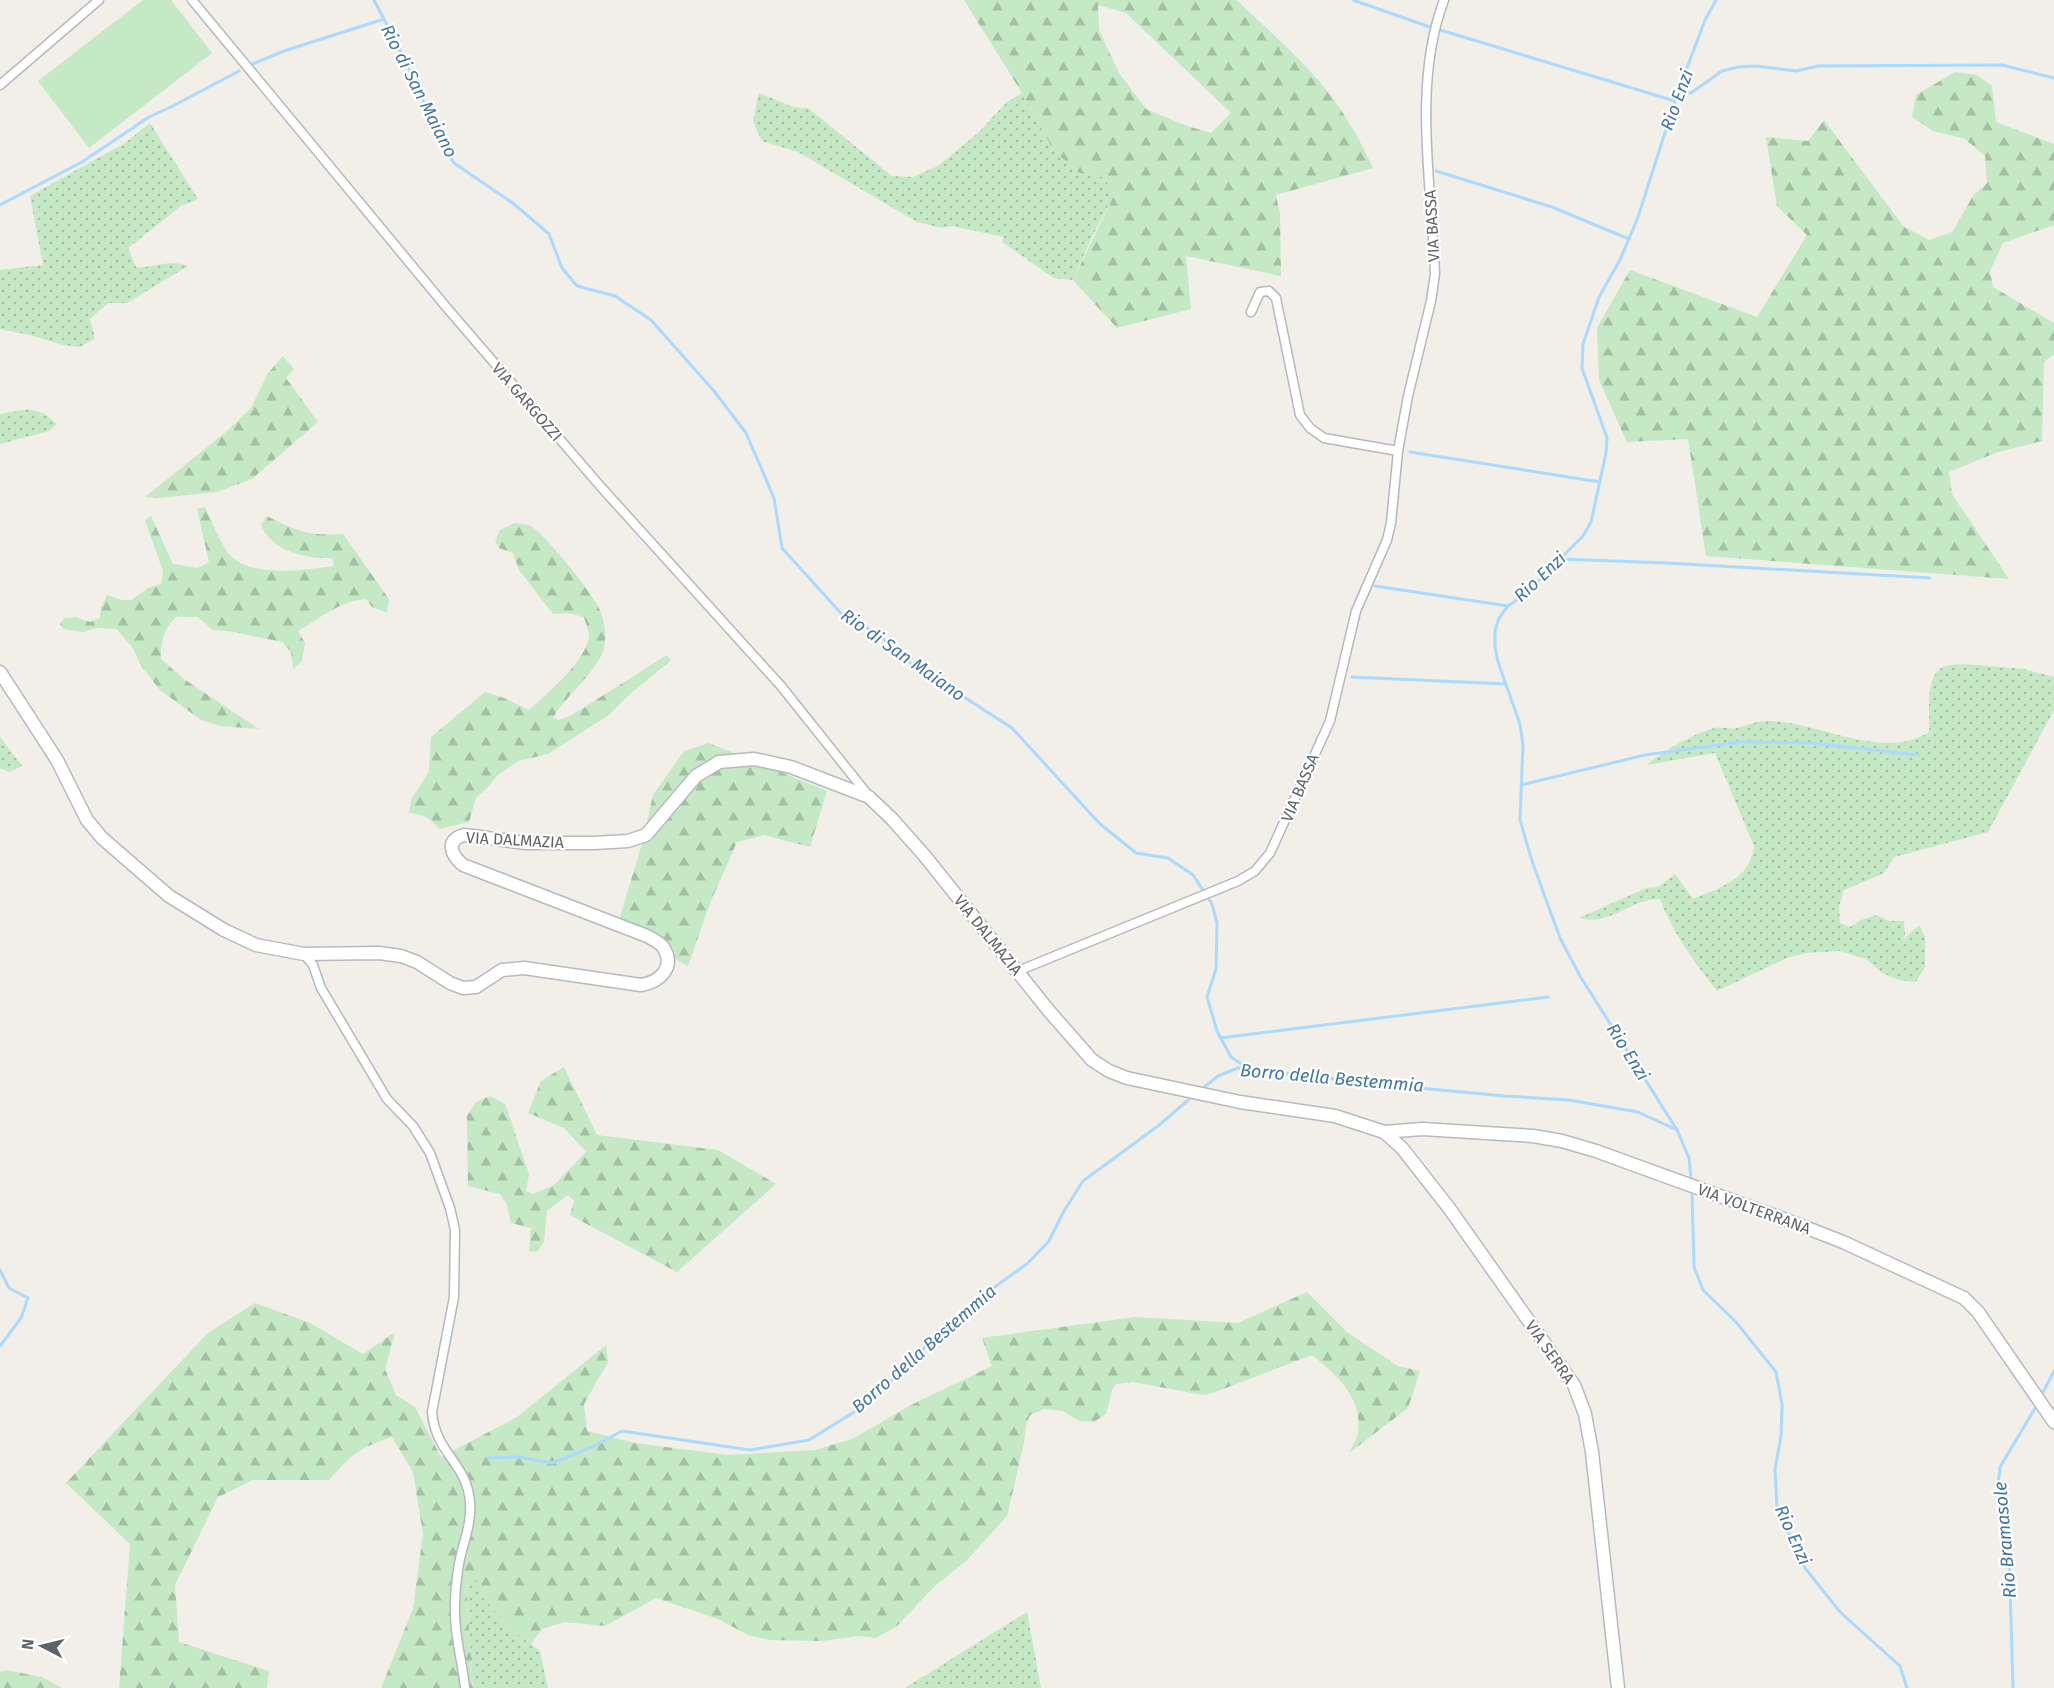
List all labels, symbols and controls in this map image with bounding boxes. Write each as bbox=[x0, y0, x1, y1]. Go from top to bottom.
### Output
water label: Rio di San Maiano bbox=[376, 21, 462, 161]
water label: Rio Enzi bbox=[1656, 66, 1698, 134]
street label: VIA BASSA bbox=[1421, 189, 1443, 263]
street label: VIA GARGOZZI bbox=[488, 359, 566, 445]
water label: Rio Enzi bbox=[1509, 547, 1571, 607]
water label: Rio di San Maiano bbox=[837, 604, 969, 706]
street label: VIA BASSA bbox=[1277, 750, 1323, 825]
street label: VIA DALMAZIA bbox=[466, 828, 565, 852]
street label: VIA DALMAZIA bbox=[950, 891, 1027, 980]
water label: Rio Enzi bbox=[1602, 1019, 1654, 1085]
water label: Borro della Bestemmia bbox=[1239, 1059, 1425, 1097]
street label: VIA VOLTERRANA bbox=[1695, 1180, 1814, 1239]
water label: Borro della Bestemmia bbox=[847, 1280, 1001, 1418]
street label: VIA SERRA bbox=[1521, 1317, 1579, 1388]
water label: Rio Bramasole bbox=[1989, 1481, 2021, 1599]
water label: Rio Enzi bbox=[1770, 1502, 1816, 1568]
north arrow bbox=[12, 1616, 72, 1676]
text: N bbox=[18, 1638, 38, 1651]

